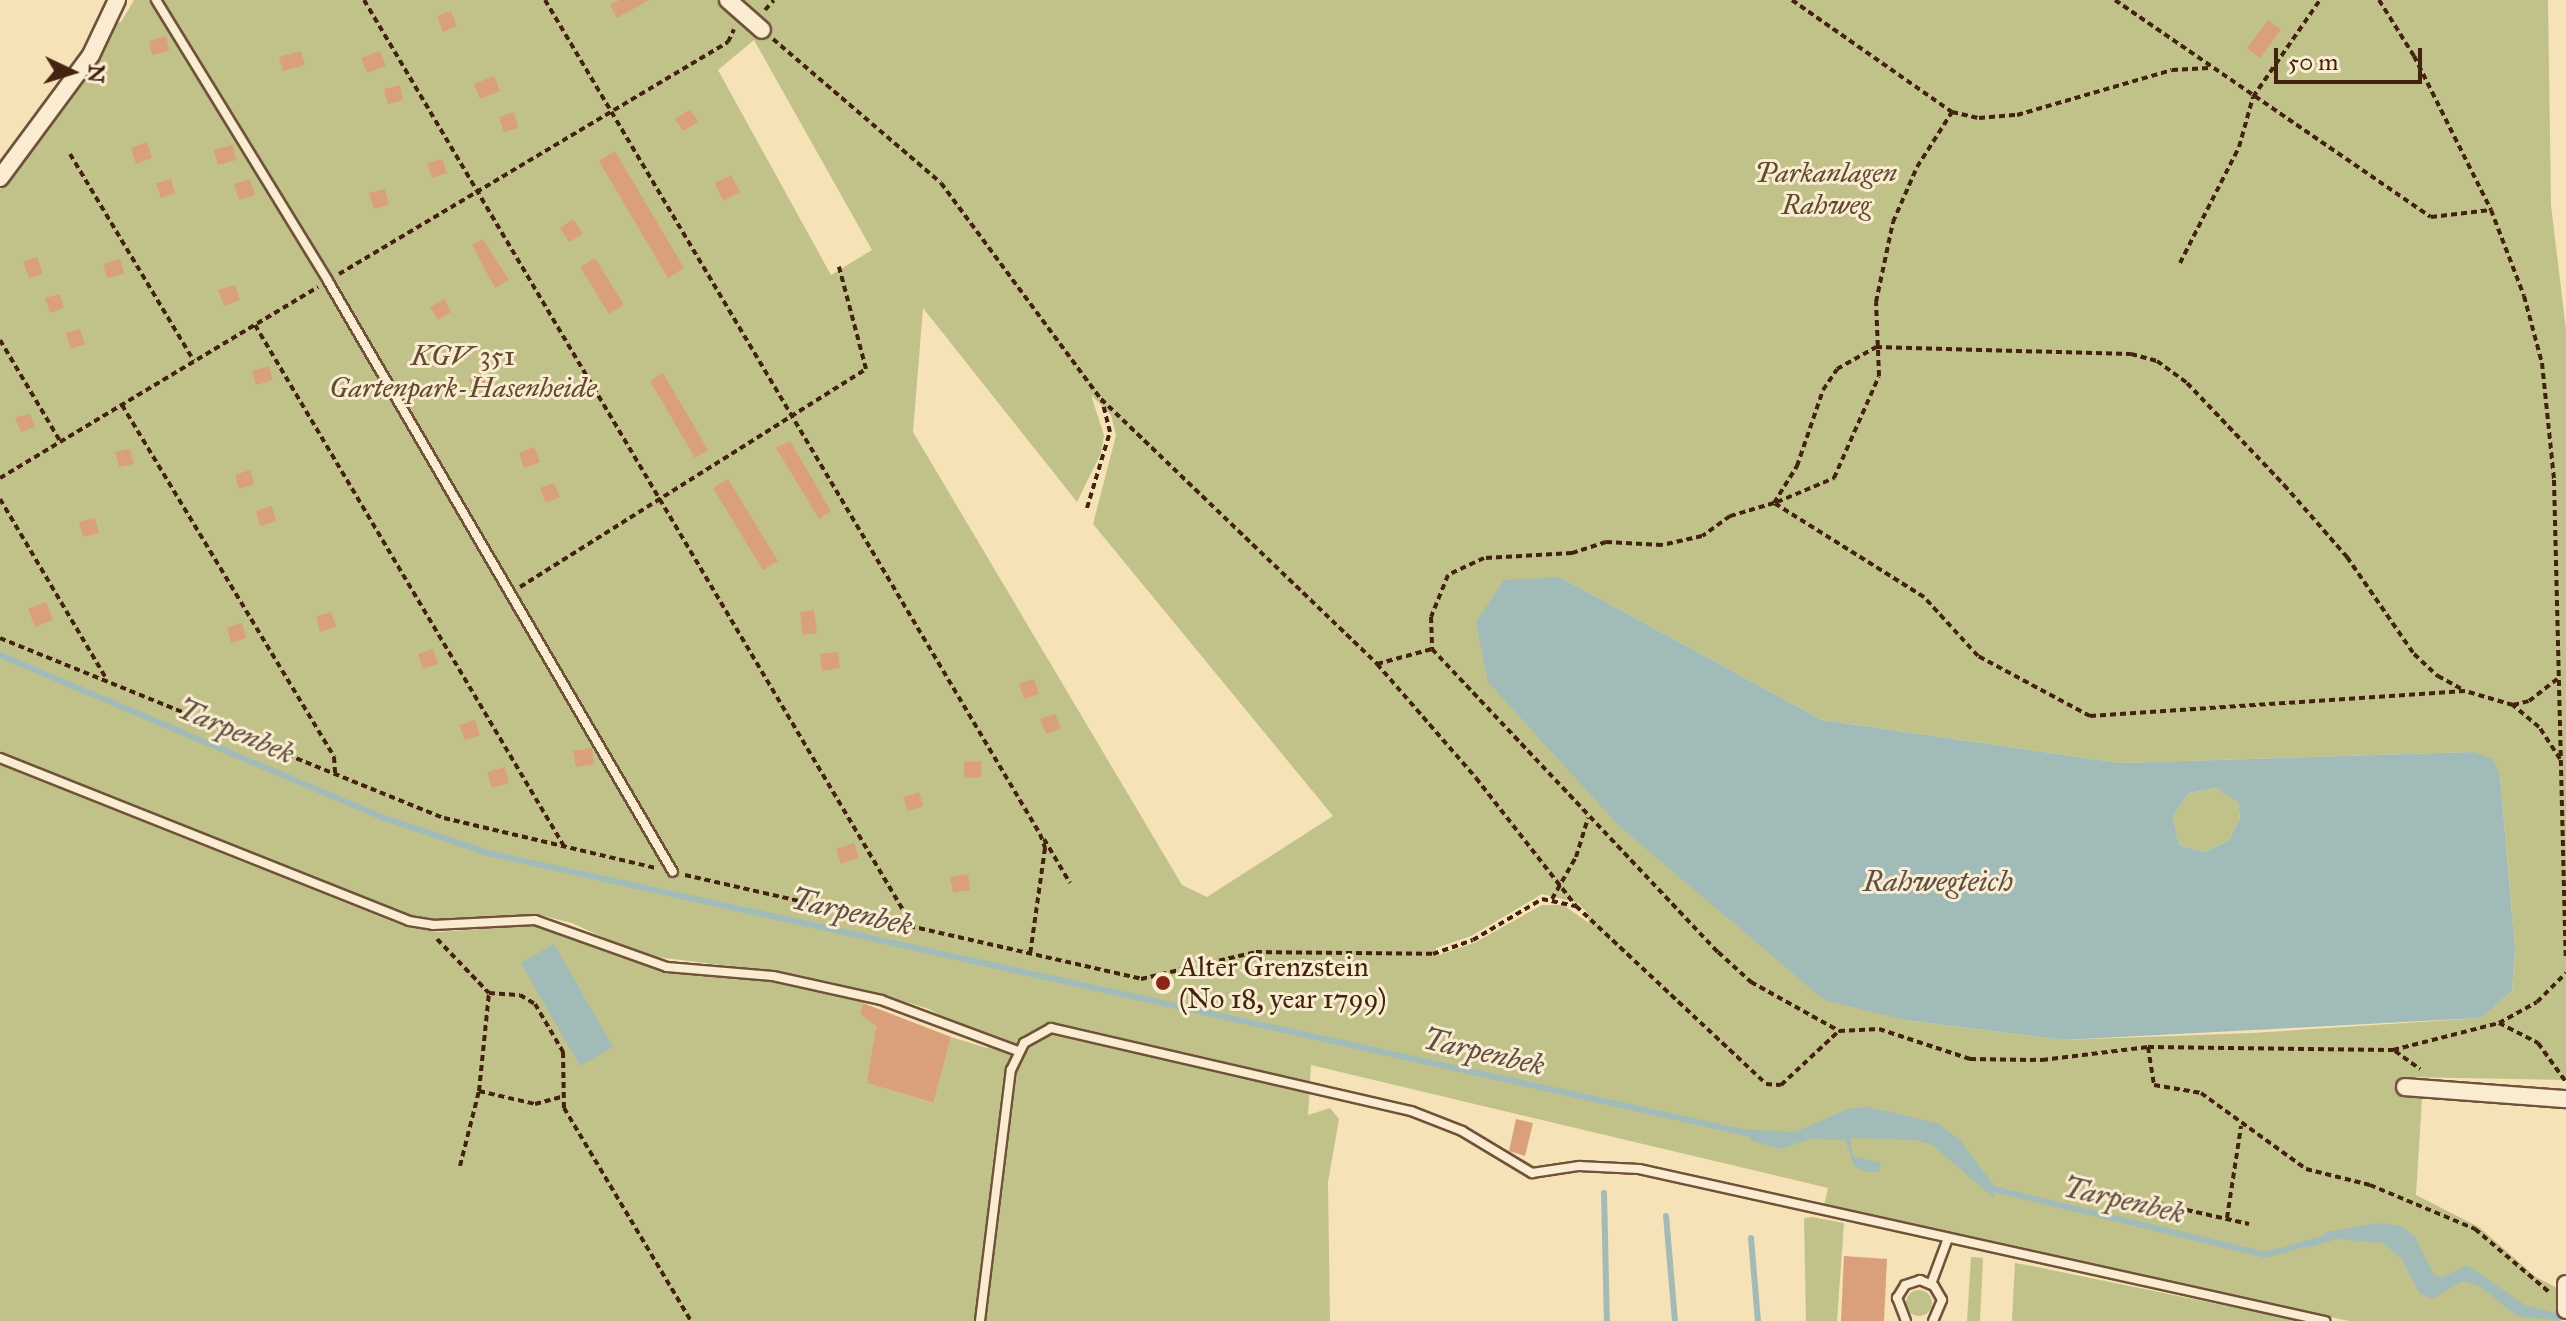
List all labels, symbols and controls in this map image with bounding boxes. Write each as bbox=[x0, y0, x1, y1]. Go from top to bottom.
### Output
north arrow bbox=[32, 32, 112, 112]
scale bar bbox=[2278, 32, 2426, 82]
text: 50 m bbox=[2288, 47, 2338, 77]
text: N bbox=[82, 63, 111, 84]
park label: Parkanlagen Rahweg bbox=[1755, 156, 1897, 222]
park label: KGV 351 Gartenpark-Hasenheide bbox=[329, 339, 597, 405]
water label: Tarpenbek bbox=[172, 690, 300, 772]
water label: Rahwegteich bbox=[1863, 863, 2013, 899]
water label: Tarpenbek bbox=[788, 881, 916, 943]
place label: Alter Grenzstein (No 18, year 1799) bbox=[1179, 950, 1387, 1016]
marker: Alter Grenzstein (No 18, year 1799) bbox=[1154, 974, 1172, 992]
water label: Tarpenbek bbox=[1420, 1021, 1548, 1083]
water label: Tarpenbek bbox=[2060, 1169, 2188, 1231]

